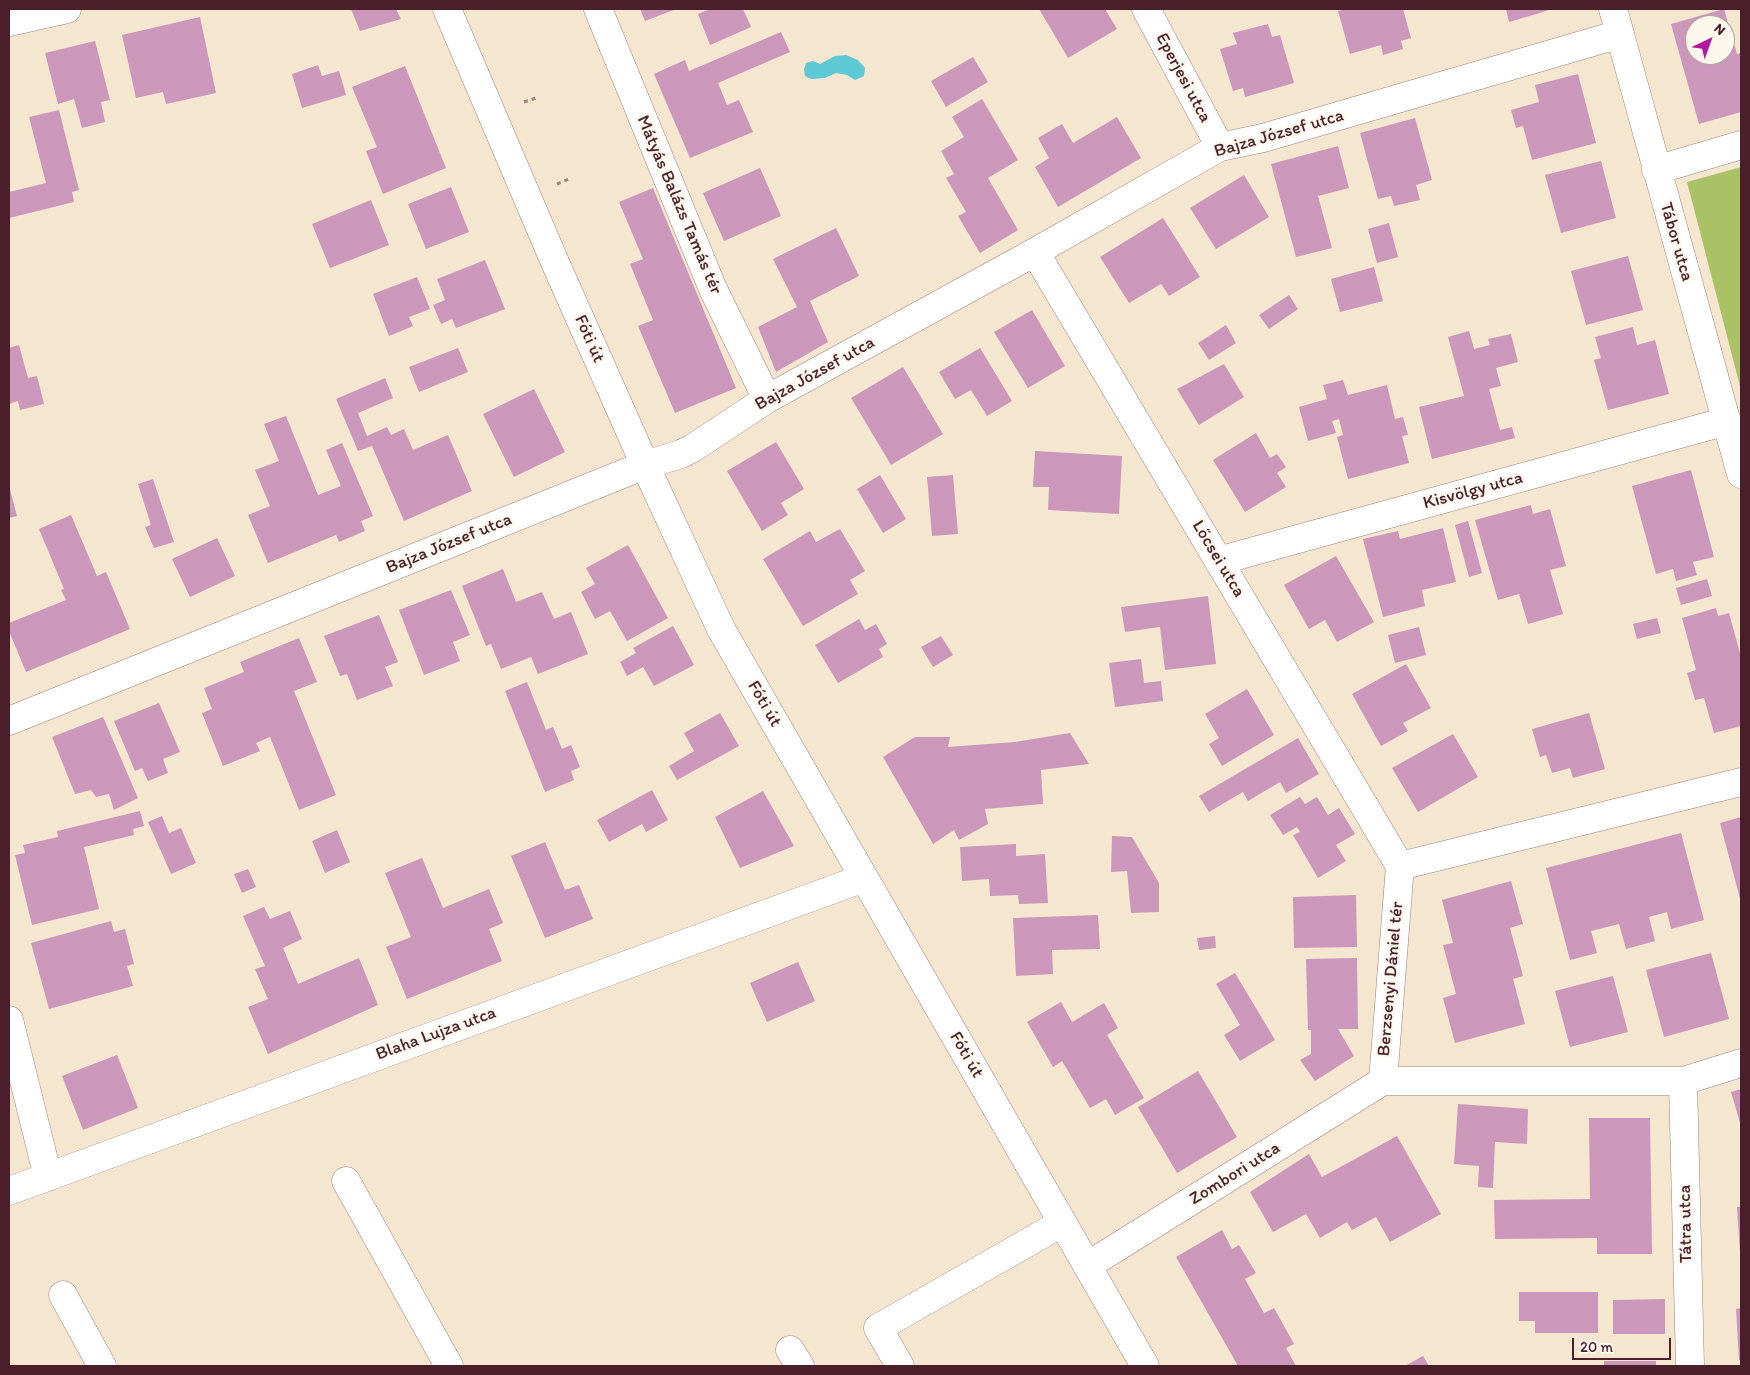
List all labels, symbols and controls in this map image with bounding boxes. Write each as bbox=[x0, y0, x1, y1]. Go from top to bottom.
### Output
north arrow bbox=[1685, 15, 1735, 65]
text: N bbox=[1710, 20, 1729, 39]
street label: Eperjesi utca bbox=[1150, 30, 1216, 126]
street label: Bajza József utca bbox=[1212, 105, 1346, 163]
street label: Mátyás Balázs Tamás tér bbox=[631, 112, 727, 298]
street label: Tábor utca bbox=[1654, 200, 1698, 284]
street label: Fóti út bbox=[569, 312, 609, 366]
street label: Bajza József utca bbox=[751, 332, 879, 416]
street label: Kisvölgy utca bbox=[1421, 467, 1525, 515]
street label: Bajza József utca bbox=[383, 509, 515, 579]
street label: Lőcsei utca bbox=[1187, 517, 1249, 601]
street label: Fóti út bbox=[742, 677, 786, 731]
street label: Berzsenyi Dániel tér bbox=[1373, 901, 1409, 1057]
street label: Blaha Lujza utca bbox=[373, 1002, 499, 1066]
street label: Fóti út bbox=[944, 1028, 988, 1082]
street label: Zombori utca bbox=[1186, 1138, 1284, 1210]
street label: Tátra utca bbox=[1675, 1185, 1697, 1263]
scale bar bbox=[1575, 1328, 1674, 1360]
text: 20 m bbox=[1580, 1338, 1613, 1356]

